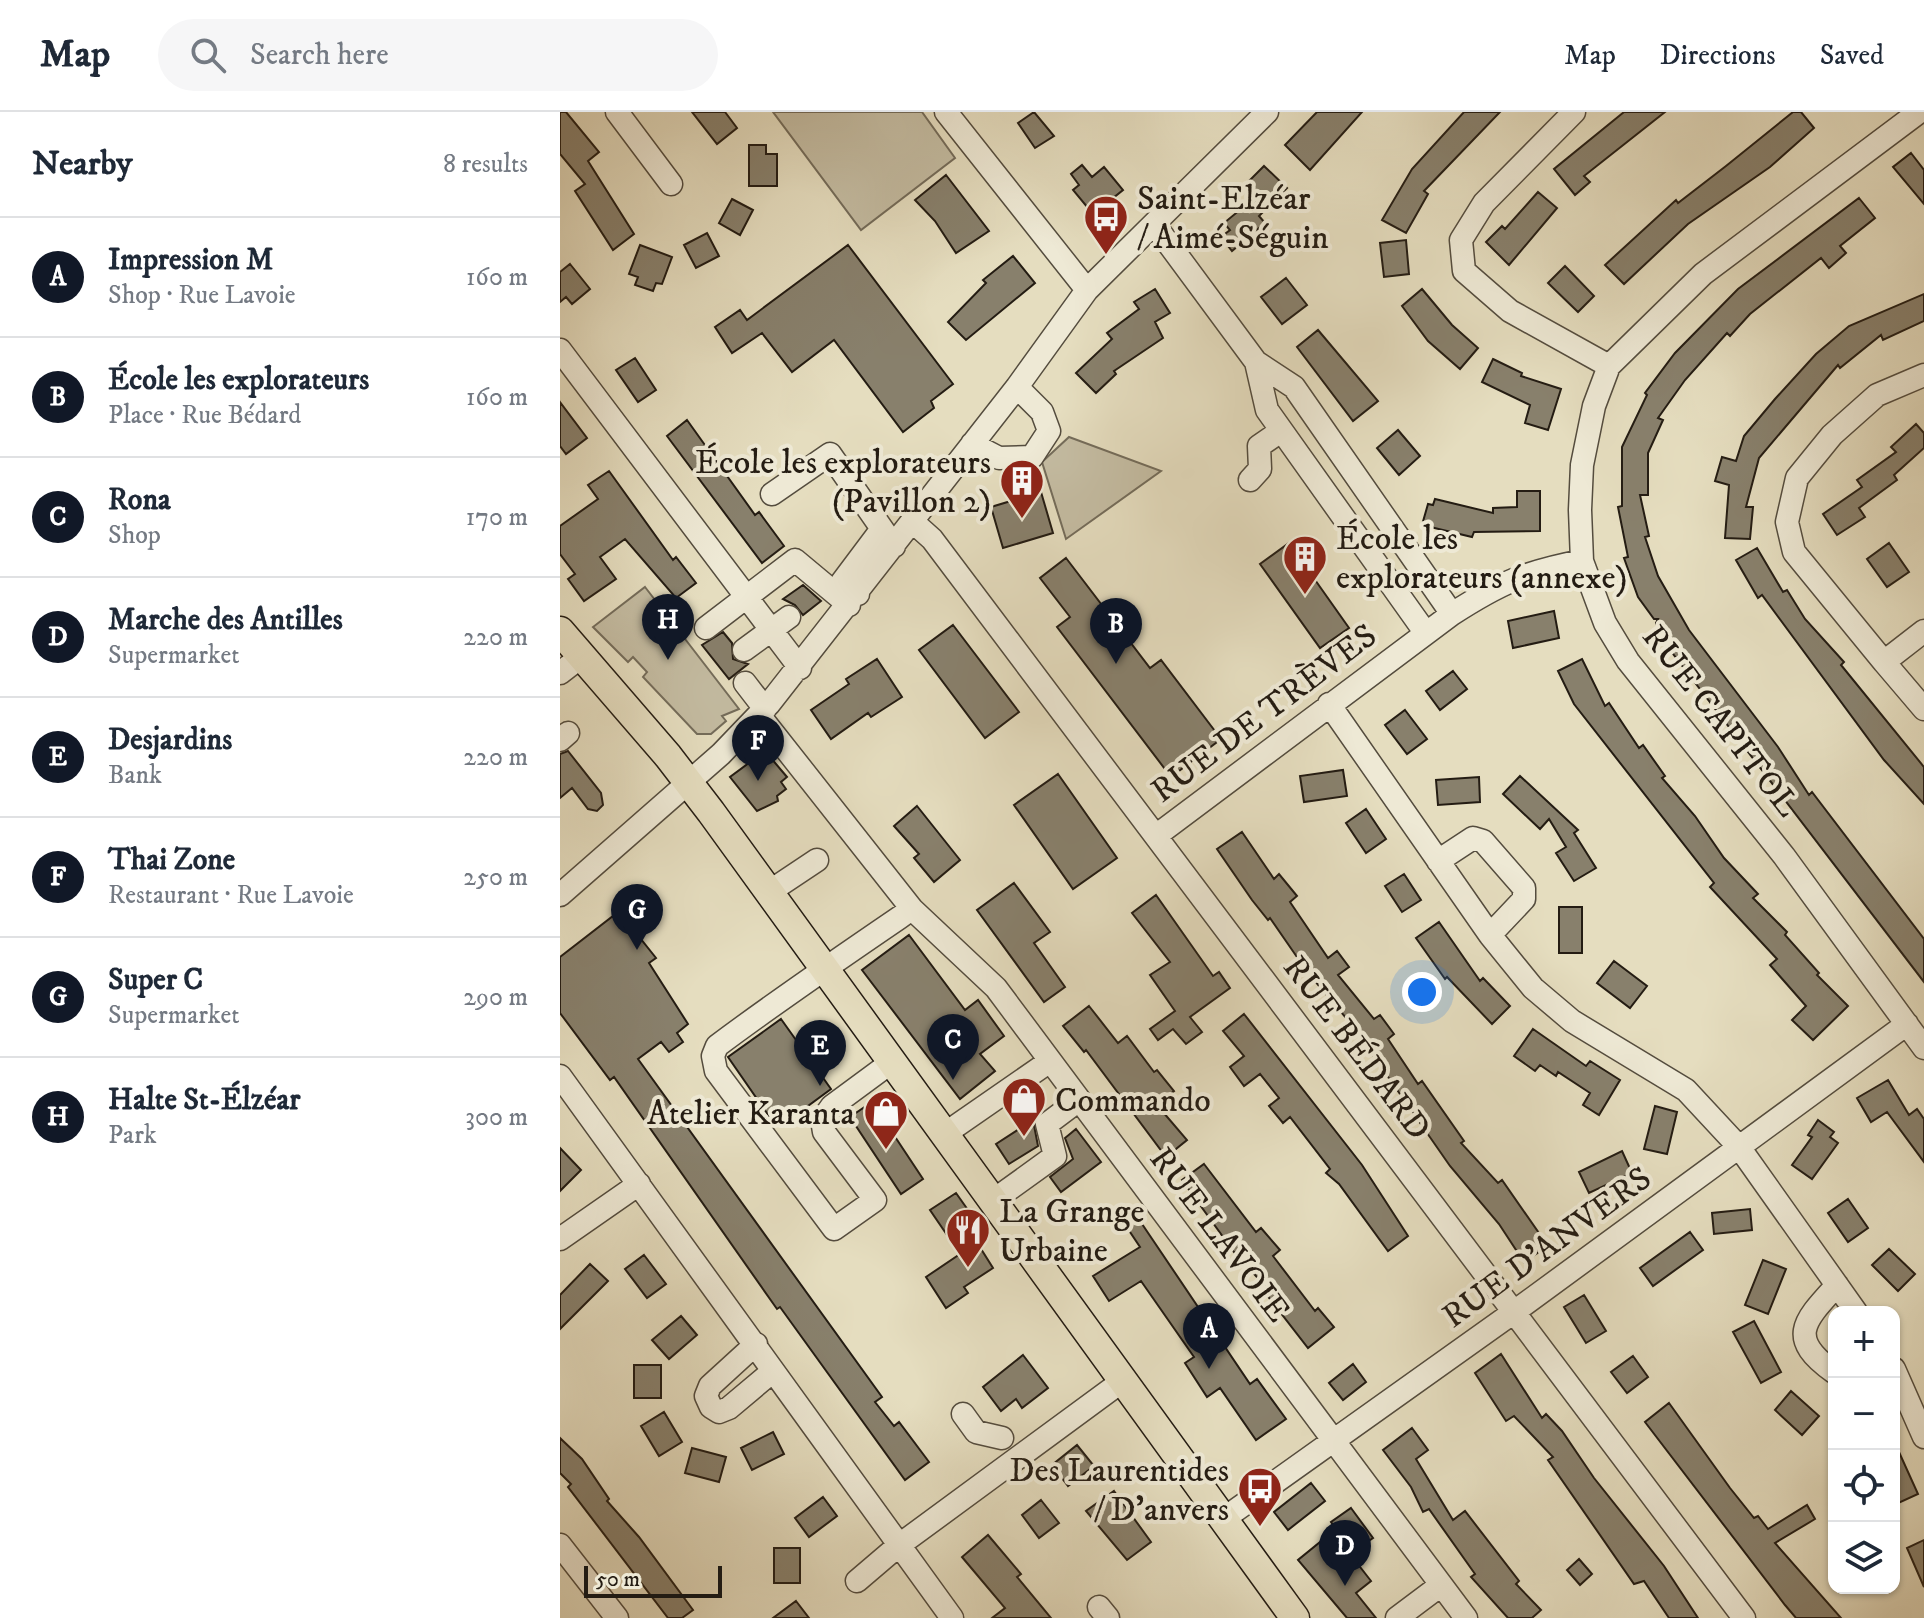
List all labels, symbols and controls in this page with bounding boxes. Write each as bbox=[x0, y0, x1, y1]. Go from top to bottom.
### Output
search box bbox=[158, 19, 718, 91]
text: Map bbox=[40, 31, 110, 79]
icon: search bbox=[186, 33, 230, 77]
text: Search here bbox=[250, 37, 389, 74]
text: Map bbox=[1564, 38, 1616, 73]
text: Directions bbox=[1660, 38, 1776, 73]
text: Saved bbox=[1820, 38, 1884, 73]
text: Nearby bbox=[32, 143, 133, 185]
text: 8 results bbox=[443, 148, 528, 181]
place label: Saint-Elzéar / Aimé-Séguin bbox=[1137, 178, 1329, 259]
bus stop icon: Saint-Elzéar / Aimé-Séguin bbox=[1082, 193, 1130, 256]
text: Impression M bbox=[108, 242, 273, 279]
text: A bbox=[50, 261, 66, 294]
text: 160 m bbox=[466, 261, 528, 294]
text: Shop · Rue Lavoie bbox=[108, 279, 296, 312]
text: École les explorateurs bbox=[108, 362, 369, 399]
text: B bbox=[50, 381, 66, 414]
text: 160 m bbox=[466, 381, 528, 414]
text: Place · Rue Bédard bbox=[108, 399, 301, 432]
place label: École les explorateurs (Pavillon 2) bbox=[695, 442, 991, 523]
building icon: École les explorateurs (Pavillon 2) bbox=[998, 457, 1046, 520]
text: Rona bbox=[108, 482, 171, 519]
text: C bbox=[49, 501, 67, 534]
text: 170 m bbox=[466, 501, 528, 534]
place label: École les explorateurs (annexe) bbox=[1336, 518, 1627, 599]
text: Shop bbox=[108, 519, 161, 552]
building icon: École les explorateurs (annexe) bbox=[1281, 533, 1329, 596]
pin: H bbox=[642, 594, 694, 660]
pin: B bbox=[1090, 598, 1142, 664]
text: Marche des Antilles bbox=[108, 602, 343, 639]
street label: RUE DE TRÈVES bbox=[1143, 615, 1385, 812]
street label: RUE CAPITOL bbox=[1633, 617, 1808, 825]
text: D bbox=[48, 621, 68, 654]
text: 220 m bbox=[463, 621, 528, 654]
text: Supermarket bbox=[108, 639, 240, 672]
pin: F bbox=[732, 715, 784, 781]
text: Desjardins bbox=[108, 722, 232, 759]
text: E bbox=[49, 741, 67, 774]
text: 220 m bbox=[463, 741, 528, 774]
text: Bank bbox=[108, 759, 162, 792]
text: Thai Zone bbox=[108, 842, 235, 879]
text: F bbox=[50, 861, 66, 894]
text: 250 m bbox=[463, 861, 528, 894]
text: Restaurant · Rue Lavoie bbox=[108, 879, 354, 912]
pin: G bbox=[611, 884, 663, 950]
street label: RUE BÉDARD bbox=[1273, 948, 1439, 1149]
text: Super C bbox=[108, 962, 203, 999]
your location bbox=[1402, 972, 1442, 1012]
text: G bbox=[49, 981, 67, 1014]
text: 290 m bbox=[463, 981, 528, 1014]
text: Supermarket bbox=[108, 999, 240, 1032]
pin: C bbox=[927, 1014, 979, 1080]
pin: E bbox=[794, 1020, 846, 1086]
shop icon: Commando bbox=[1000, 1075, 1048, 1138]
place label: Commando bbox=[1055, 1080, 1211, 1122]
text: Halte St-Élzéar bbox=[108, 1082, 300, 1119]
shop icon: Atelier Karanta bbox=[862, 1088, 910, 1151]
place label: Atelier Karanta bbox=[647, 1093, 856, 1135]
text: H bbox=[47, 1101, 69, 1134]
text: 300 m bbox=[465, 1101, 528, 1134]
text: Park bbox=[108, 1119, 157, 1152]
street label: RUE LAVOIE bbox=[1142, 1139, 1300, 1329]
street label: RUE D'ANVERS bbox=[1434, 1158, 1660, 1338]
place label: La Grange Urbaine bbox=[999, 1191, 1145, 1272]
restaurant icon: La Grange Urbaine bbox=[944, 1206, 992, 1269]
pin: A bbox=[1183, 1303, 1235, 1369]
map controls bbox=[1828, 1306, 1900, 1594]
button: + bbox=[1828, 1306, 1900, 1378]
button: − bbox=[1828, 1378, 1900, 1450]
place label: Des Laurentides / D'anvers bbox=[1009, 1450, 1229, 1531]
button: locate bbox=[1828, 1450, 1900, 1522]
bus stop icon: Des Laurentides / D'anvers bbox=[1236, 1465, 1284, 1528]
pin: D bbox=[1319, 1520, 1371, 1586]
button: layers bbox=[1828, 1522, 1900, 1594]
scale bar bbox=[584, 1562, 722, 1598]
text: 50 m bbox=[596, 1566, 640, 1593]

